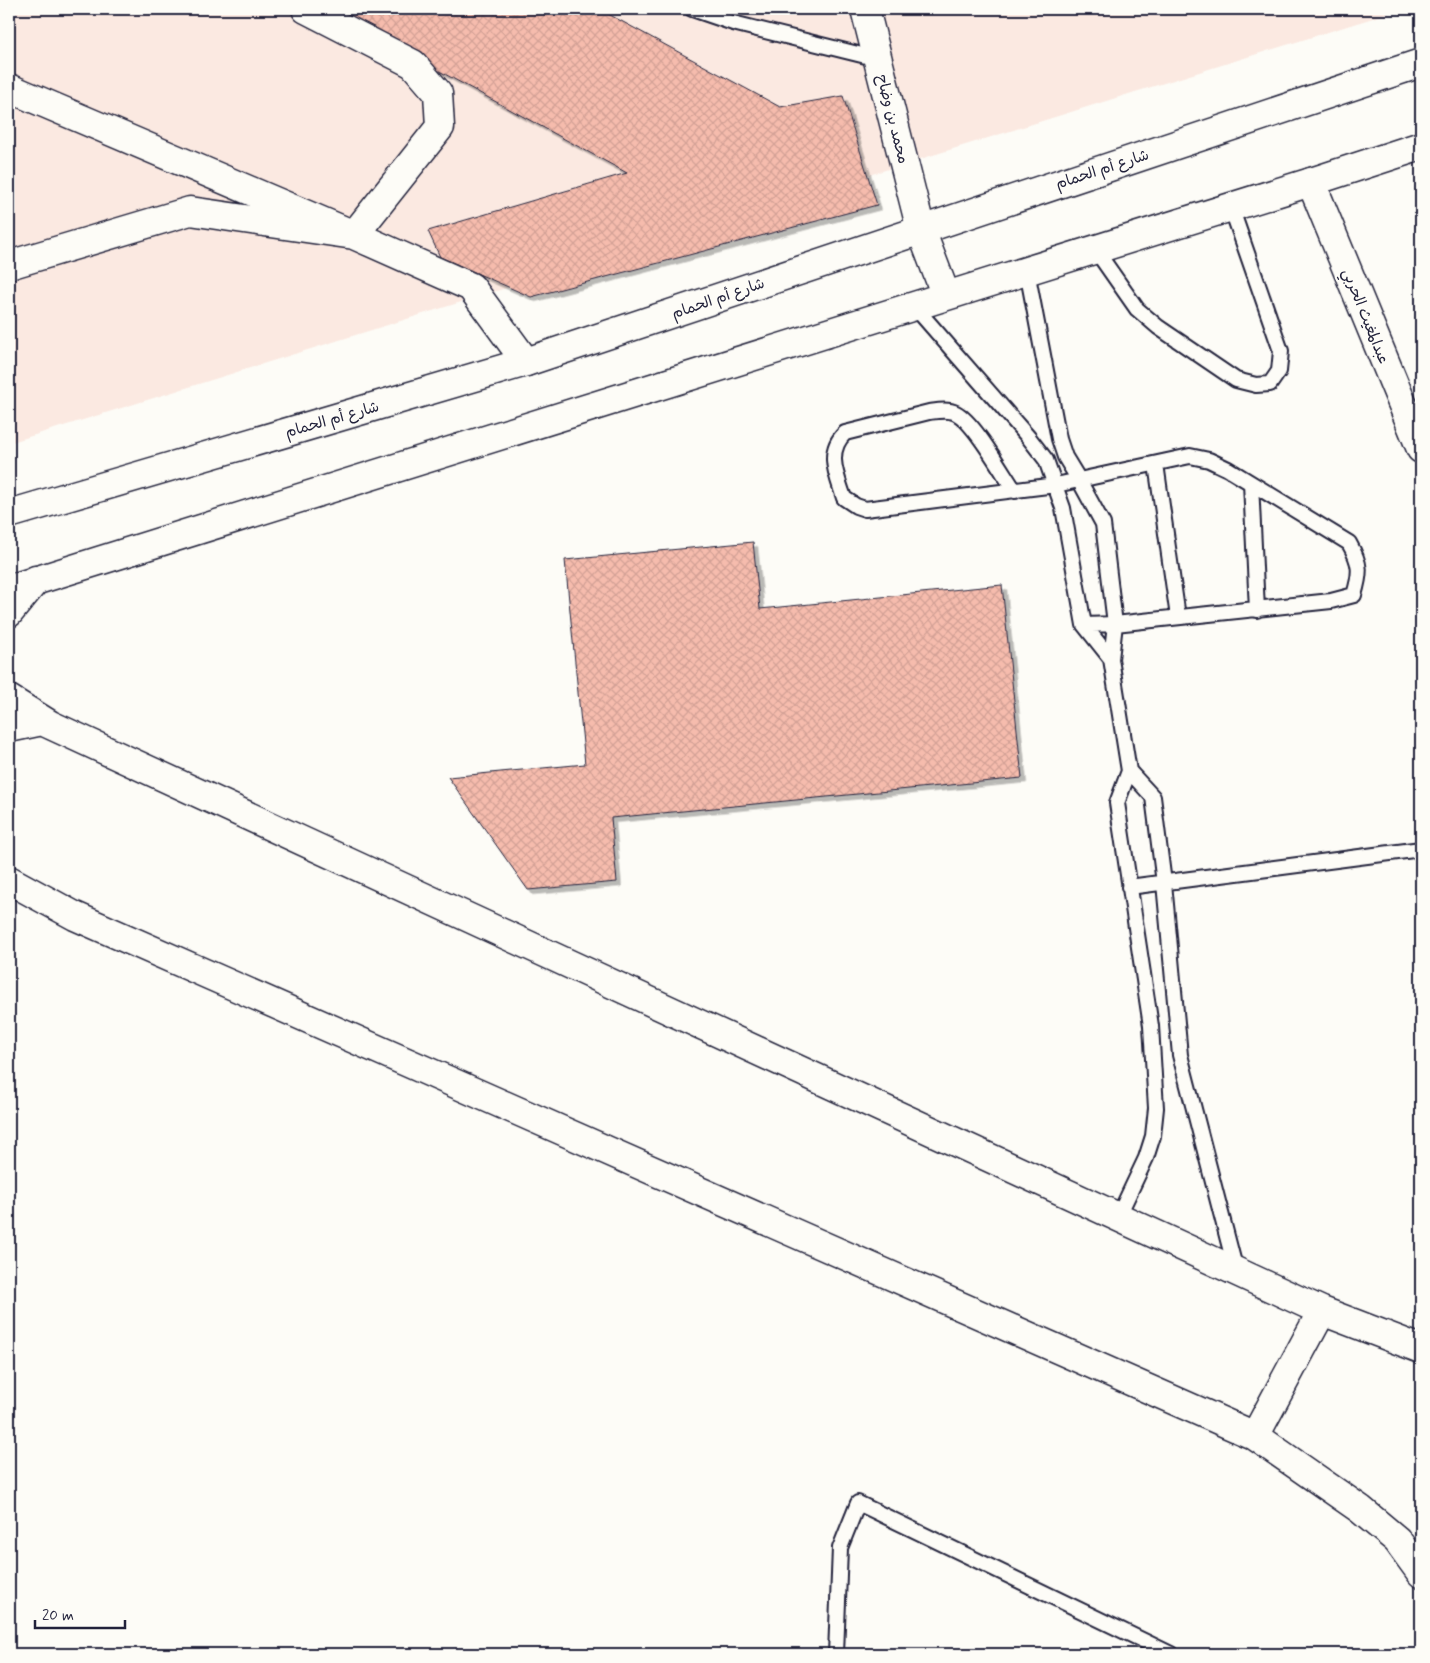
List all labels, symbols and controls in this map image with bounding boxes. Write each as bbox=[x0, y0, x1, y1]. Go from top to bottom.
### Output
street label: محمد بن وضاح bbox=[871, 72, 913, 166]
street label: شارع أم الحمام bbox=[1053, 145, 1152, 194]
street label: عبدالمغيث الحربي bbox=[1335, 266, 1393, 368]
street label: شارع أم الحمام bbox=[669, 274, 767, 324]
street label: شارع أم الحمام bbox=[283, 397, 382, 443]
scale bar bbox=[35, 1598, 125, 1630]
text: 20 m bbox=[42, 1606, 74, 1626]

